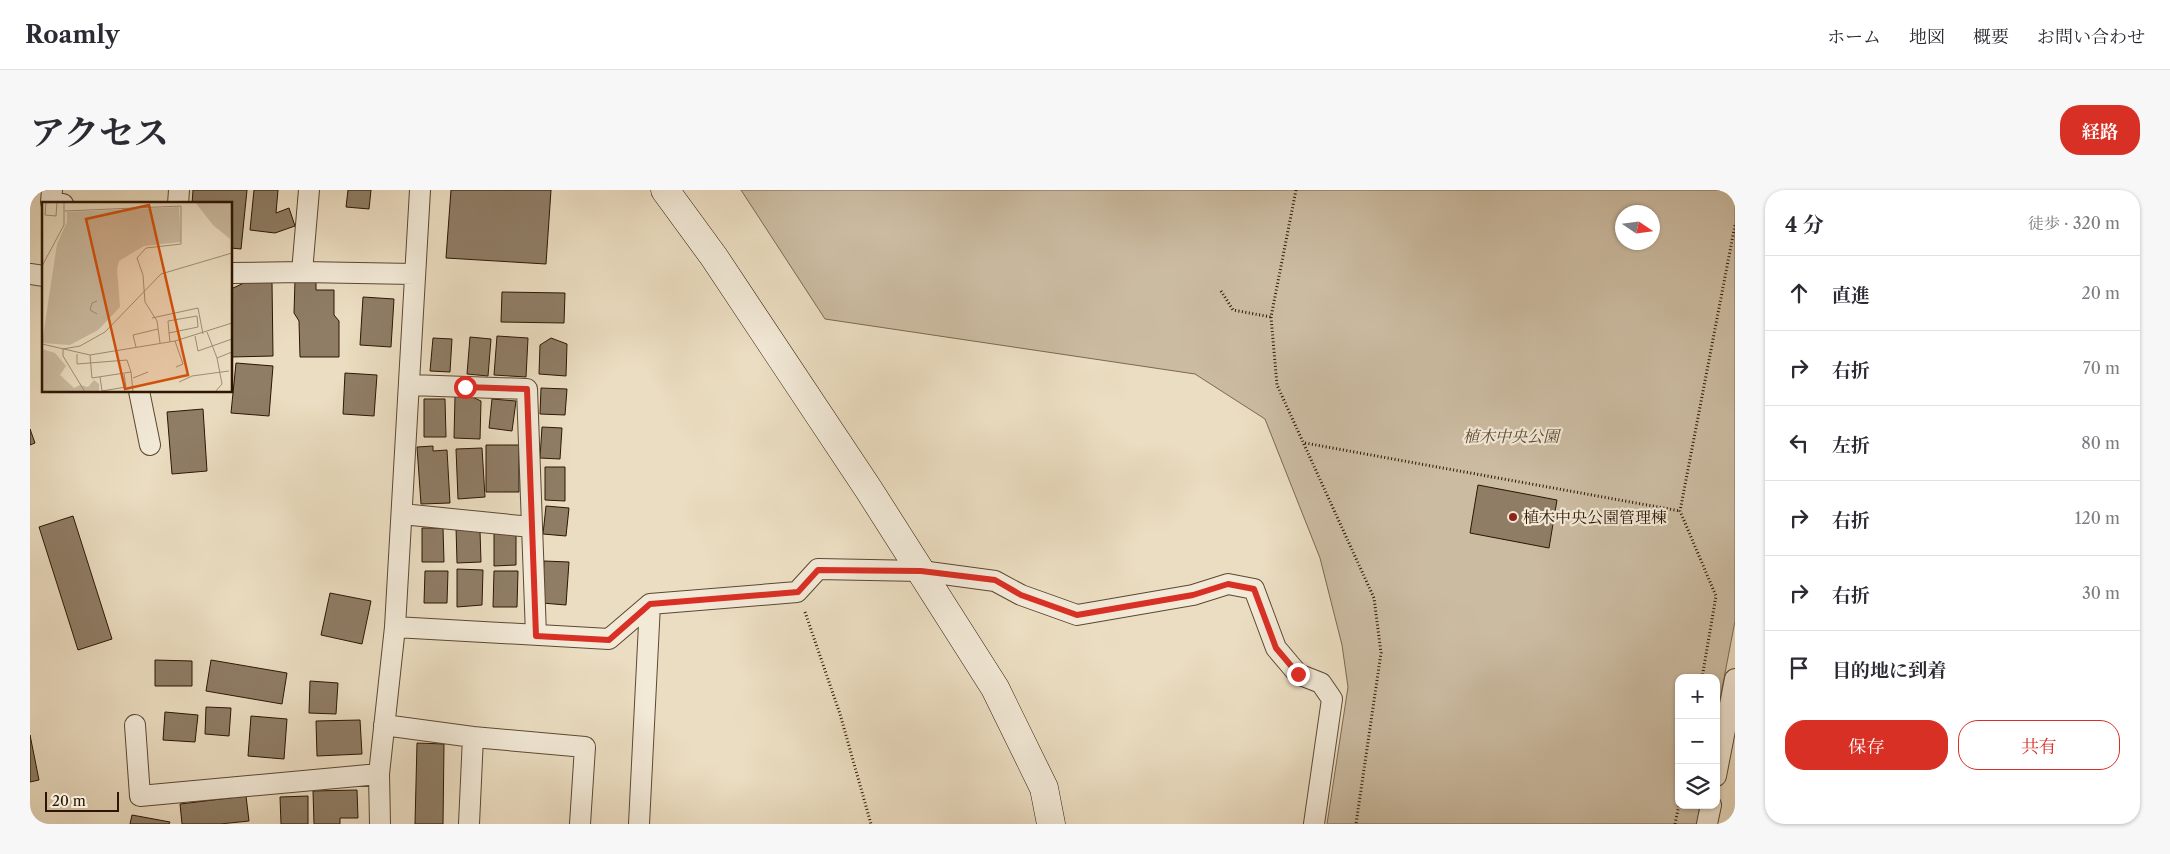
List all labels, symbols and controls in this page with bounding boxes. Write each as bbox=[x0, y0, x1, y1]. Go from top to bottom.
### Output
text: Roamly bbox=[25, 20, 119, 49]
text: ホーム bbox=[1827, 26, 1881, 48]
text: 地図 bbox=[1909, 26, 1945, 48]
text: 概要 bbox=[1973, 26, 2009, 48]
text: お問い合わせ bbox=[2037, 26, 2145, 48]
button: 経路 bbox=[2060, 105, 2140, 155]
text: アクセス bbox=[30, 111, 169, 154]
inset map bbox=[42, 202, 232, 392]
north arrow bbox=[1615, 205, 1660, 250]
text: 4 分 bbox=[1785, 212, 1824, 237]
text: 徒歩 · 320 m bbox=[2028, 213, 2120, 233]
icon: ahead bbox=[1785, 279, 1813, 307]
text: 20 m bbox=[2081, 283, 2120, 303]
text: 直進 bbox=[1832, 284, 1870, 307]
icon: right bbox=[1785, 354, 1813, 382]
text: 70 m bbox=[2083, 358, 2120, 378]
text: 右折 bbox=[1832, 359, 1870, 382]
route start bbox=[454, 376, 477, 399]
park label: 植木中央公園 bbox=[1463, 426, 1562, 446]
icon: left bbox=[1785, 429, 1813, 457]
text: 80 m bbox=[2081, 433, 2120, 453]
text: 左折 bbox=[1832, 434, 1870, 457]
icon: right bbox=[1785, 504, 1813, 532]
place label: 植木中央公園管理棟 bbox=[1523, 507, 1667, 527]
text: 120 m bbox=[2075, 508, 2120, 528]
text: 右折 bbox=[1832, 509, 1870, 532]
marker: 植木中央公園管理棟 bbox=[1507, 511, 1519, 523]
icon: right bbox=[1785, 579, 1813, 607]
text: 30 m bbox=[2082, 583, 2120, 603]
text: 右折 bbox=[1832, 584, 1870, 607]
icon: arrive bbox=[1785, 654, 1813, 682]
text: 目的地に到着 bbox=[1832, 659, 1946, 682]
route end bbox=[1287, 663, 1310, 686]
map controls bbox=[1675, 674, 1720, 809]
button: + bbox=[1675, 674, 1720, 719]
button: − bbox=[1675, 719, 1720, 764]
button: 保存 bbox=[1785, 720, 1948, 770]
button: 共有 bbox=[1958, 720, 2120, 770]
button: layers bbox=[1675, 764, 1720, 809]
scale bar bbox=[45, 789, 119, 812]
text: 20 m bbox=[52, 792, 86, 810]

